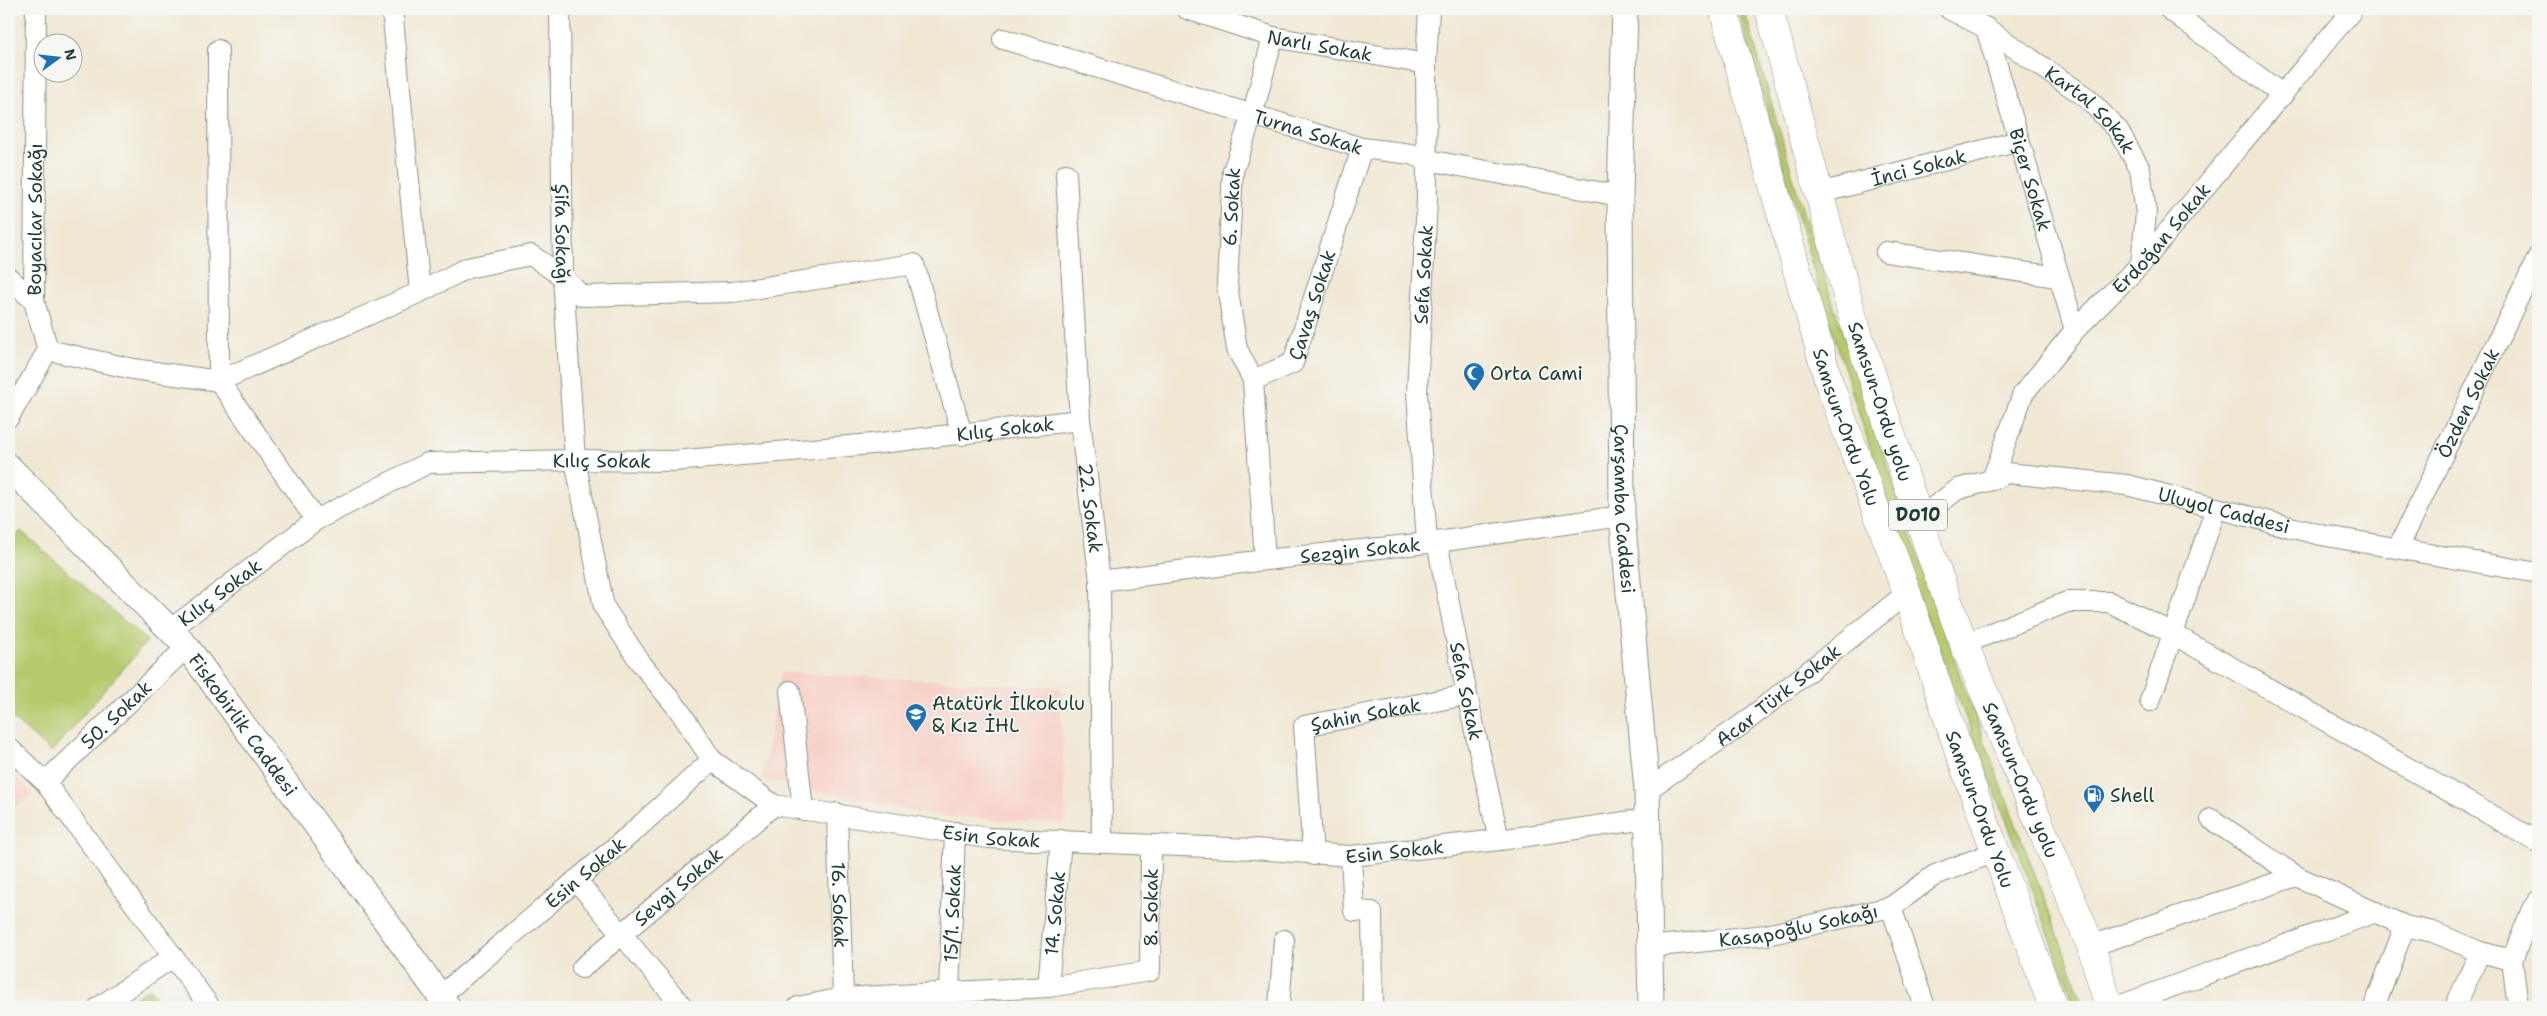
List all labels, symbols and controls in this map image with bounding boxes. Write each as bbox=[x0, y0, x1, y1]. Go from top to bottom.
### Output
street label: Narlı Sokak bbox=[1265, 24, 1375, 67]
north arrow bbox=[32, 32, 82, 82]
text: N bbox=[60, 47, 81, 62]
street label: Kartal Sokak bbox=[2040, 60, 2141, 158]
street label: Turna Sokak bbox=[1250, 103, 1366, 160]
street label: Biçer Sokak bbox=[2004, 125, 2058, 234]
street label: Boyacılar Sokağı bbox=[22, 143, 48, 296]
street label: İnci Sokak bbox=[1868, 143, 1969, 192]
street label: 6. Sokak bbox=[1217, 167, 1246, 247]
street label: Erdoğan Sokak bbox=[2106, 177, 2216, 299]
street label: Şifa Sokağı bbox=[549, 184, 576, 285]
street label: Sefa Sokak bbox=[1408, 224, 1438, 325]
street label: Çavaş Sokak bbox=[1282, 246, 1341, 363]
street label: Samsun-Ordu yolu bbox=[1842, 318, 1918, 485]
street label: Özden Sokak bbox=[2431, 344, 2505, 462]
street label: Samsun-Ordu Yolu bbox=[1807, 345, 1886, 509]
mosque icon: Orta Cami bbox=[1462, 361, 1486, 392]
place label: Orta Cami bbox=[1490, 361, 1583, 386]
street label: Kılıç Sokak bbox=[955, 411, 1056, 447]
street label: Çarşamba Caddesi bbox=[1609, 424, 1642, 595]
street label: Kılıç Sokak bbox=[552, 447, 651, 473]
street label: 22. Sokak bbox=[1073, 461, 1109, 555]
street label: Uluyol Caddesi bbox=[2155, 481, 2293, 539]
road number: D010 bbox=[1889, 500, 1947, 530]
street label: Sezgin Sokak bbox=[1299, 531, 1422, 569]
street label: Kılıç Sokak bbox=[173, 553, 267, 632]
street label: Acar Türk Sokak bbox=[1711, 638, 1846, 752]
street label: Sefa Sokak bbox=[1444, 640, 1489, 743]
street label: Fiskobirlik Caddesi bbox=[183, 648, 303, 801]
street label: 50. Sokak bbox=[75, 675, 157, 754]
place label: Atatürk İlkokulu & Kız İHL bbox=[932, 691, 1085, 738]
street label: Şahin Sokak bbox=[1308, 692, 1423, 737]
street label: Samsun-Ordu yolu bbox=[1977, 698, 2065, 862]
school or university icon: Atatürk İlkokulu & Kız İHL bbox=[904, 702, 928, 733]
street label: Samsun-Ordu Yolu bbox=[1940, 727, 2020, 891]
fuel station icon: Shell bbox=[2082, 783, 2106, 814]
place label: Shell bbox=[2110, 783, 2154, 808]
street label: Esin Sokak bbox=[941, 819, 1041, 853]
street label: Esin Sokak bbox=[540, 831, 631, 914]
street label: Esin Sokak bbox=[1344, 834, 1445, 869]
street label: Sevgi Sokak bbox=[628, 842, 728, 931]
street label: 16. Sokak bbox=[826, 862, 854, 948]
street label: 15/1. Sokak bbox=[938, 863, 966, 963]
street label: 8. Sokak bbox=[1138, 868, 1163, 947]
street label: 14. Sokak bbox=[1038, 870, 1071, 957]
street label: Kasapoğlu Sokağı bbox=[1718, 898, 1880, 952]

